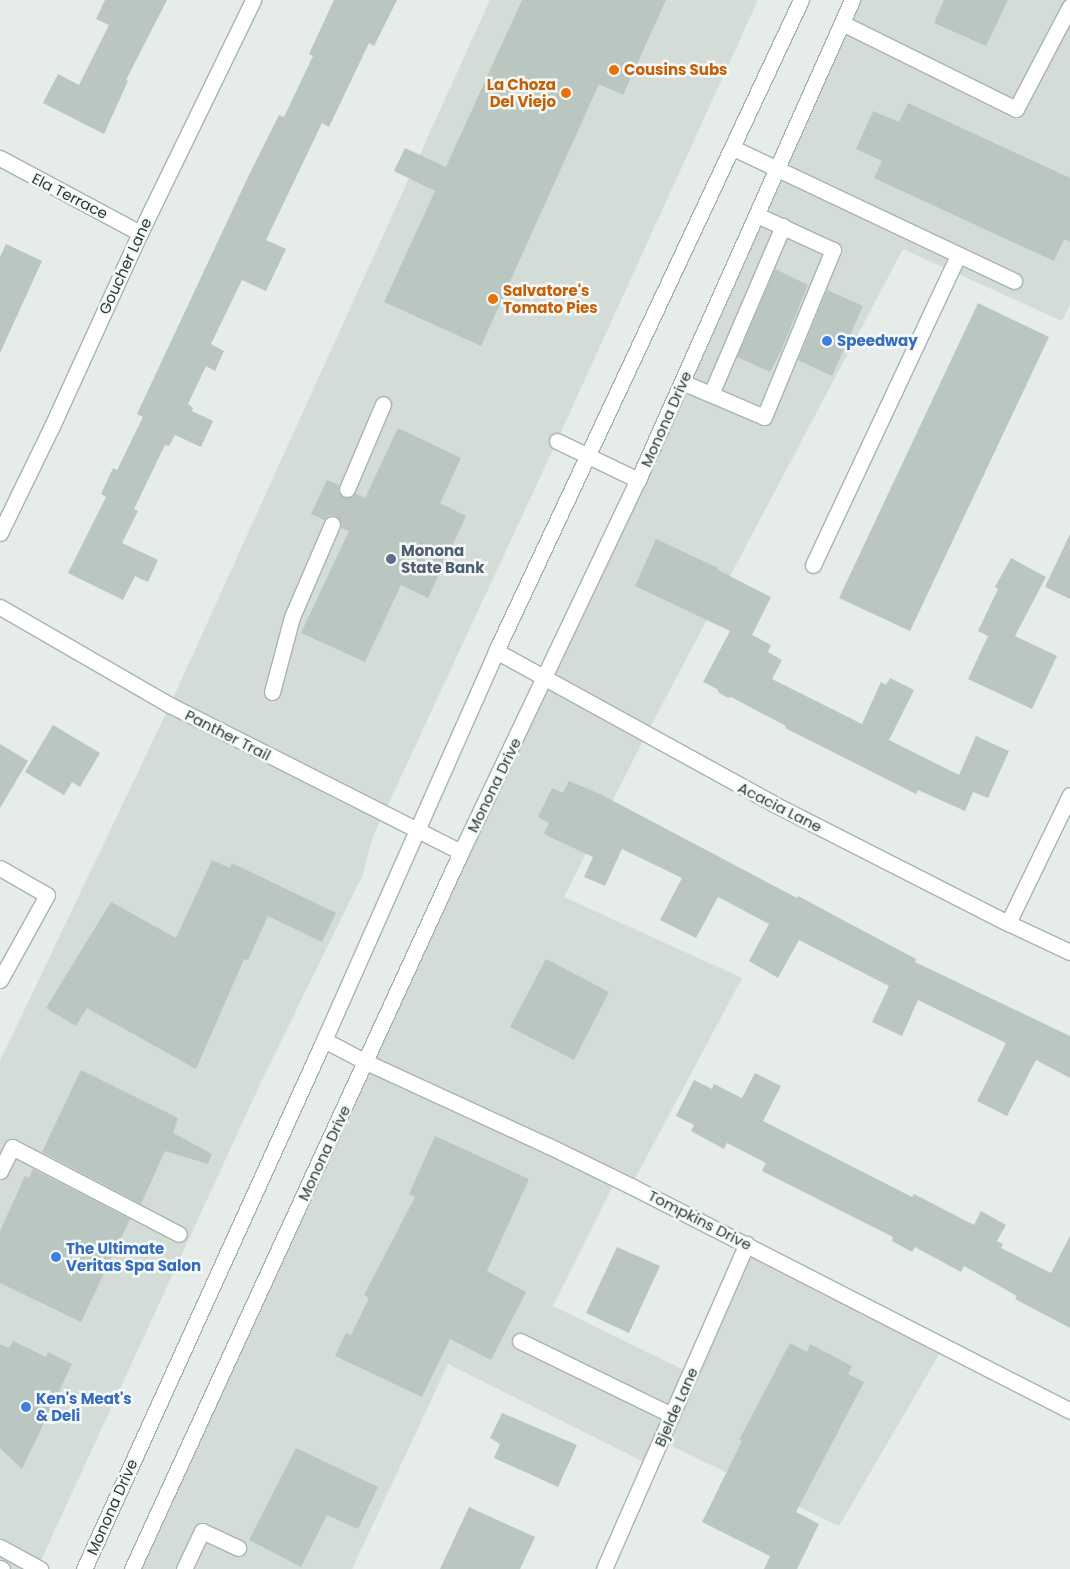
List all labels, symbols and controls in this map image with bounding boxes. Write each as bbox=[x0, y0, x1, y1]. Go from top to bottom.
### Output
place label: Cousins Subs bbox=[624, 61, 727, 79]
marker: Cousins Subs bbox=[608, 64, 620, 76]
place label: La Choza Del Viejo bbox=[487, 75, 556, 110]
marker: La Choza Del Viejo bbox=[560, 87, 572, 99]
street label: Ela Terrace bbox=[29, 169, 111, 223]
street label: Goucher Lane bbox=[95, 215, 155, 317]
place label: Salvatore's Tomato Pies bbox=[503, 281, 598, 316]
marker: Salvatore's Tomato Pies bbox=[487, 293, 499, 305]
place label: Speedway bbox=[837, 332, 918, 350]
marker: Speedway bbox=[821, 335, 833, 347]
street label: Monona Drive bbox=[637, 368, 695, 470]
place label: Monona State Bank bbox=[401, 541, 484, 576]
marker: Monona State Bank bbox=[385, 553, 397, 565]
street label: Panther Trail bbox=[182, 706, 274, 764]
street label: Monona Drive bbox=[463, 735, 525, 835]
street label: Acacia Lane bbox=[735, 778, 825, 836]
street label: Monona Drive bbox=[294, 1102, 354, 1204]
street label: Tompkins Drive bbox=[645, 1186, 755, 1254]
place label: The Ultimate Veritas Spa Salon bbox=[66, 1239, 201, 1274]
marker: The Ultimate Veritas Spa Salon bbox=[50, 1251, 62, 1263]
street label: Bjelde Lane bbox=[651, 1365, 701, 1449]
place label: Ken's Meat's & Deli bbox=[36, 1389, 132, 1424]
marker: Ken's Meat's & Deli bbox=[20, 1401, 32, 1413]
street label: Monona Drive bbox=[83, 1456, 141, 1558]

